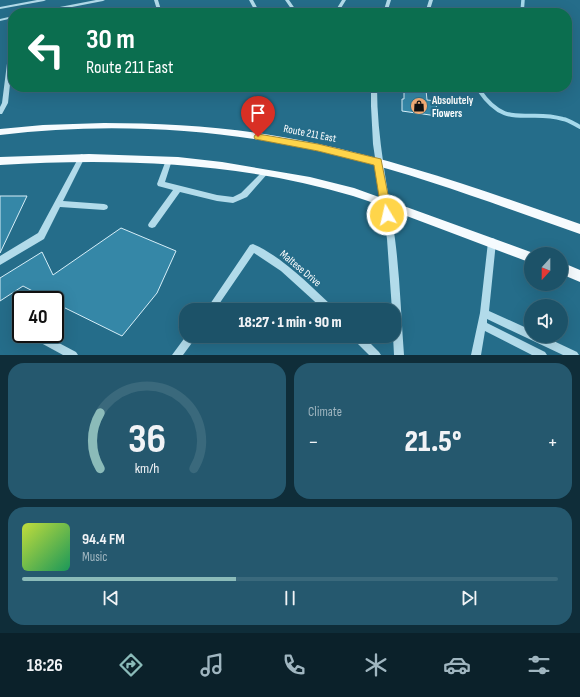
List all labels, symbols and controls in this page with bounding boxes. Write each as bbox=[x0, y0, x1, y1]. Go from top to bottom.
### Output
text: 30 m bbox=[86, 23, 135, 56]
icon: left bbox=[20, 24, 72, 76]
text: Route 211 East bbox=[86, 57, 174, 78]
place label: Absolutely Flowers bbox=[431, 94, 474, 120]
pin bbox=[241, 96, 275, 137]
shop icon: Absolutely Flowers bbox=[409, 96, 429, 116]
icon: arrive bbox=[247, 102, 269, 124]
street label: Route 211 East bbox=[282, 122, 338, 145]
position arrow bbox=[366, 194, 408, 236]
street label: Maltese Drive bbox=[277, 247, 324, 289]
north arrow bbox=[524, 247, 568, 291]
map controls bbox=[524, 247, 568, 343]
speed limit sign: 40 bbox=[12, 291, 64, 343]
button: sound bbox=[524, 299, 568, 343]
text: 18:27 · 1 min · 90 m bbox=[238, 313, 342, 332]
text: Climate bbox=[308, 404, 342, 420]
text: 36 bbox=[128, 415, 166, 464]
text: 21.5° bbox=[404, 424, 462, 460]
text: − bbox=[308, 429, 319, 456]
text: + bbox=[547, 429, 558, 456]
text: km/h bbox=[135, 460, 159, 477]
text: 94.4 FM bbox=[82, 530, 125, 549]
text: Music bbox=[82, 549, 107, 565]
icon: previous bbox=[100, 587, 122, 609]
icon: pause bbox=[279, 587, 301, 609]
icon: next bbox=[458, 587, 480, 609]
icon: directions bbox=[117, 651, 145, 679]
icon: music bbox=[198, 651, 226, 679]
icon: phone bbox=[280, 651, 308, 679]
icon: climate bbox=[362, 651, 390, 679]
icon: car bbox=[443, 651, 471, 679]
icon: filters bbox=[525, 651, 553, 679]
text: 18:26 bbox=[27, 655, 63, 676]

